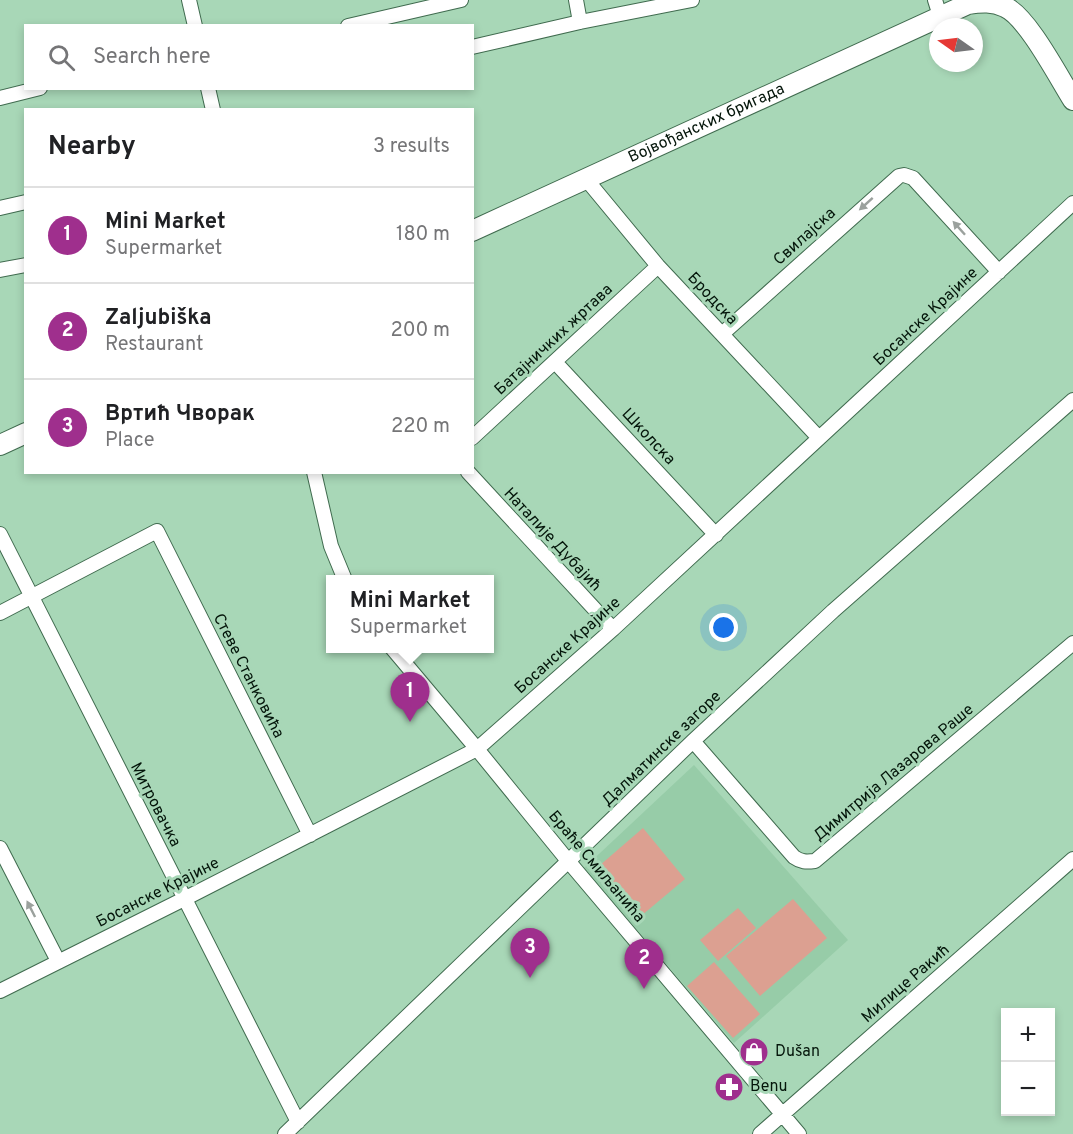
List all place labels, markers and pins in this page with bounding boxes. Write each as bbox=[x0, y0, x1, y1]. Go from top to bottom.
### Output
pin: 1 bbox=[390, 672, 430, 722]
pin: 3 bbox=[510, 928, 550, 978]
pin: 2 bbox=[624, 940, 664, 989]
shop icon: Dušan bbox=[738, 1036, 770, 1068]
place label: Dušan bbox=[775, 1042, 820, 1062]
pharmacy icon: Benu bbox=[713, 1071, 745, 1103]
place label: Benu bbox=[750, 1077, 787, 1097]

